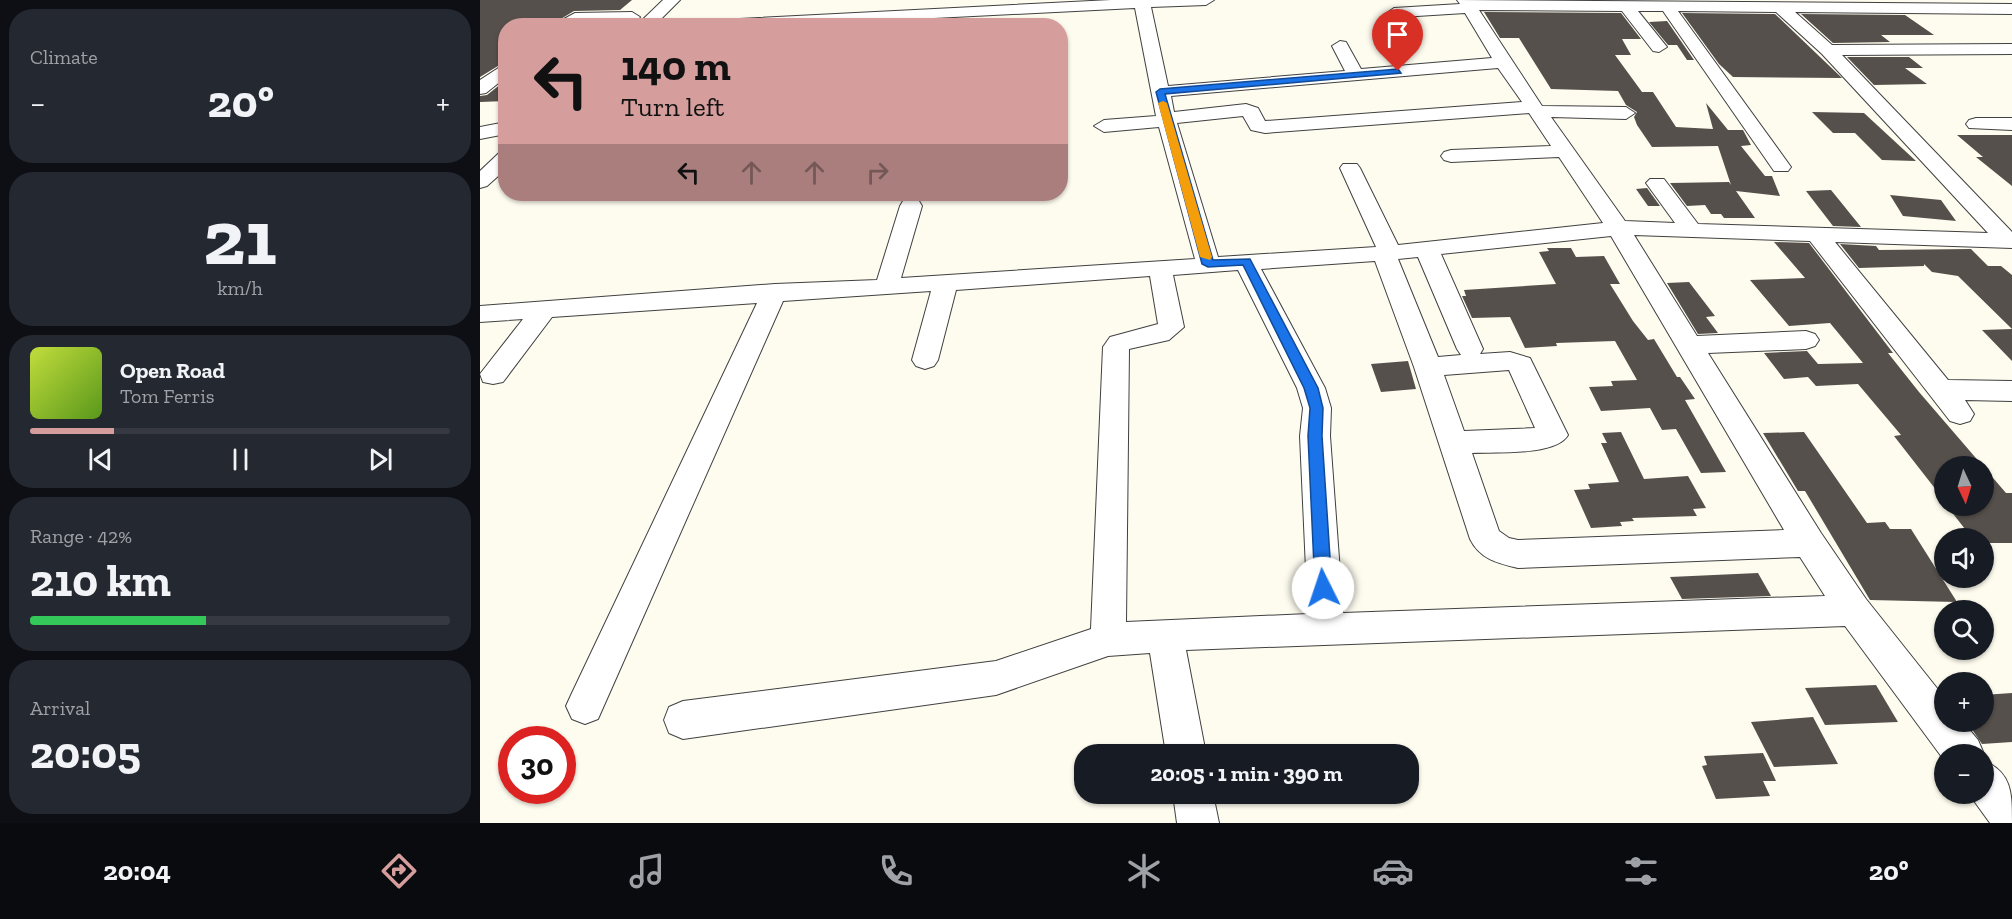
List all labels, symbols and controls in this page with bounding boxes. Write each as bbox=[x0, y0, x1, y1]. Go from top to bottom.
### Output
pin bbox=[1372, 9, 1423, 71]
icon: arrive bbox=[1381, 18, 1414, 51]
text: 140 m bbox=[621, 40, 731, 91]
icon: left bbox=[522, 42, 600, 120]
text: Climate bbox=[30, 45, 98, 69]
text: 20° bbox=[208, 75, 274, 129]
text: − bbox=[30, 83, 45, 122]
text: + bbox=[436, 83, 450, 122]
text: Turn left bbox=[621, 91, 724, 123]
icon: left bbox=[672, 156, 705, 189]
icon: ahead bbox=[735, 156, 768, 189]
icon: ahead bbox=[798, 156, 831, 189]
icon: right bbox=[861, 156, 894, 189]
text: 21 bbox=[203, 190, 277, 284]
text: km/h bbox=[217, 276, 263, 300]
text: Open Road bbox=[120, 357, 225, 384]
text: Tom Ferris bbox=[120, 384, 215, 408]
icon: previous bbox=[84, 443, 117, 476]
icon: pause bbox=[224, 443, 257, 476]
icon: next bbox=[364, 443, 397, 476]
north arrow bbox=[1934, 456, 1994, 516]
map controls bbox=[1934, 456, 1994, 804]
text: Range · 42% bbox=[30, 524, 132, 548]
button: sound bbox=[1934, 528, 1994, 588]
text: 210 km bbox=[30, 554, 171, 608]
position arrow bbox=[1291, 556, 1355, 620]
button: search bbox=[1934, 600, 1994, 660]
button: + bbox=[1934, 672, 1994, 732]
text: Arrival bbox=[30, 696, 90, 720]
text: 20:05 bbox=[30, 726, 141, 780]
speed limit sign: 30 bbox=[498, 726, 576, 804]
button: − bbox=[1934, 744, 1994, 804]
text: 20:05 · 1 min · 390 m bbox=[1150, 760, 1343, 787]
icon: directions bbox=[378, 850, 420, 892]
icon: music bbox=[626, 850, 668, 892]
icon: phone bbox=[875, 850, 917, 892]
icon: climate bbox=[1123, 850, 1165, 892]
icon: car bbox=[1372, 850, 1414, 892]
icon: filters bbox=[1620, 850, 1662, 892]
text: 20:04 bbox=[103, 855, 171, 887]
text: 20° bbox=[1869, 855, 1909, 887]

